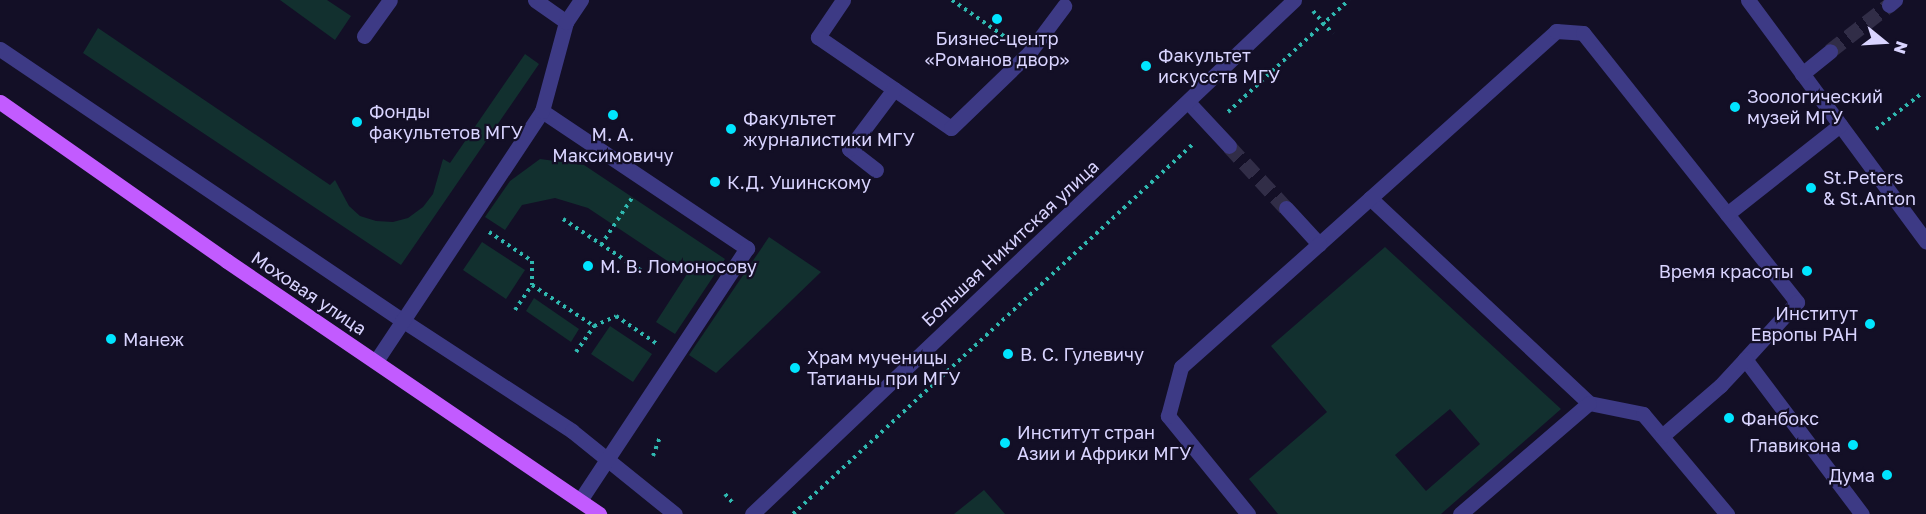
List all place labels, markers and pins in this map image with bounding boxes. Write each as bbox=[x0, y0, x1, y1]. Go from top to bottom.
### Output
marker: Бизнес-центр «Романов двор» bbox=[990, 12, 1004, 26]
place label: Бизнес-центр «Романов двор» bbox=[925, 28, 1069, 70]
place label: Факультет искусств МГУ bbox=[1158, 45, 1280, 88]
marker: Факультет искусств МГУ bbox=[1139, 59, 1153, 73]
place label: Зоологический музей МГУ bbox=[1747, 86, 1883, 128]
marker: Зоологический музей МГУ bbox=[1728, 100, 1742, 114]
place label: Фонды факультетов МГУ bbox=[369, 101, 523, 144]
marker: М. А. Максимовичу bbox=[606, 108, 620, 122]
place label: Факультет журналистики МГУ bbox=[743, 108, 915, 150]
marker: Фонды факультетов МГУ bbox=[350, 115, 364, 129]
marker: Факультет журналистики МГУ bbox=[724, 122, 738, 136]
place label: М. А. Максимовичу bbox=[552, 124, 674, 166]
place label: St.Peters & St.Anton bbox=[1823, 167, 1916, 210]
place label: К.Д. Ушинскому bbox=[727, 171, 871, 193]
marker: К.Д. Ушинскому bbox=[708, 175, 722, 189]
marker: St.Peters & St.Anton bbox=[1804, 181, 1818, 195]
place label: М. В. Ломоносову bbox=[600, 255, 757, 277]
marker: М. В. Ломоносову bbox=[581, 259, 595, 273]
place label: Время красоты bbox=[1659, 260, 1794, 282]
marker: Время красоты bbox=[1798, 262, 1816, 280]
place label: Институт Европы РАН bbox=[1750, 303, 1858, 346]
marker: Институт Европы РАН bbox=[1863, 317, 1877, 331]
place label: Манеж bbox=[123, 328, 184, 350]
marker: Манеж bbox=[104, 332, 118, 346]
place label: В. С. Гулевичу bbox=[1020, 343, 1144, 365]
place label: Храм мученицы Татианы при МГУ bbox=[807, 347, 960, 389]
marker: В. С. Гулевичу bbox=[1001, 347, 1015, 361]
marker: Храм мученицы Татианы при МГУ bbox=[788, 361, 802, 375]
place label: Фанбокс bbox=[1741, 407, 1819, 429]
marker: Фанбокс bbox=[1722, 411, 1736, 425]
place label: Институт стран Азии и Африки МГУ bbox=[1017, 422, 1191, 464]
place label: Главикона bbox=[1749, 434, 1841, 456]
marker: Институт стран Азии и Африки МГУ bbox=[998, 436, 1012, 450]
marker: Главикона bbox=[1846, 438, 1860, 452]
place label: Дума bbox=[1829, 464, 1875, 486]
marker: Дума bbox=[1880, 468, 1894, 482]

